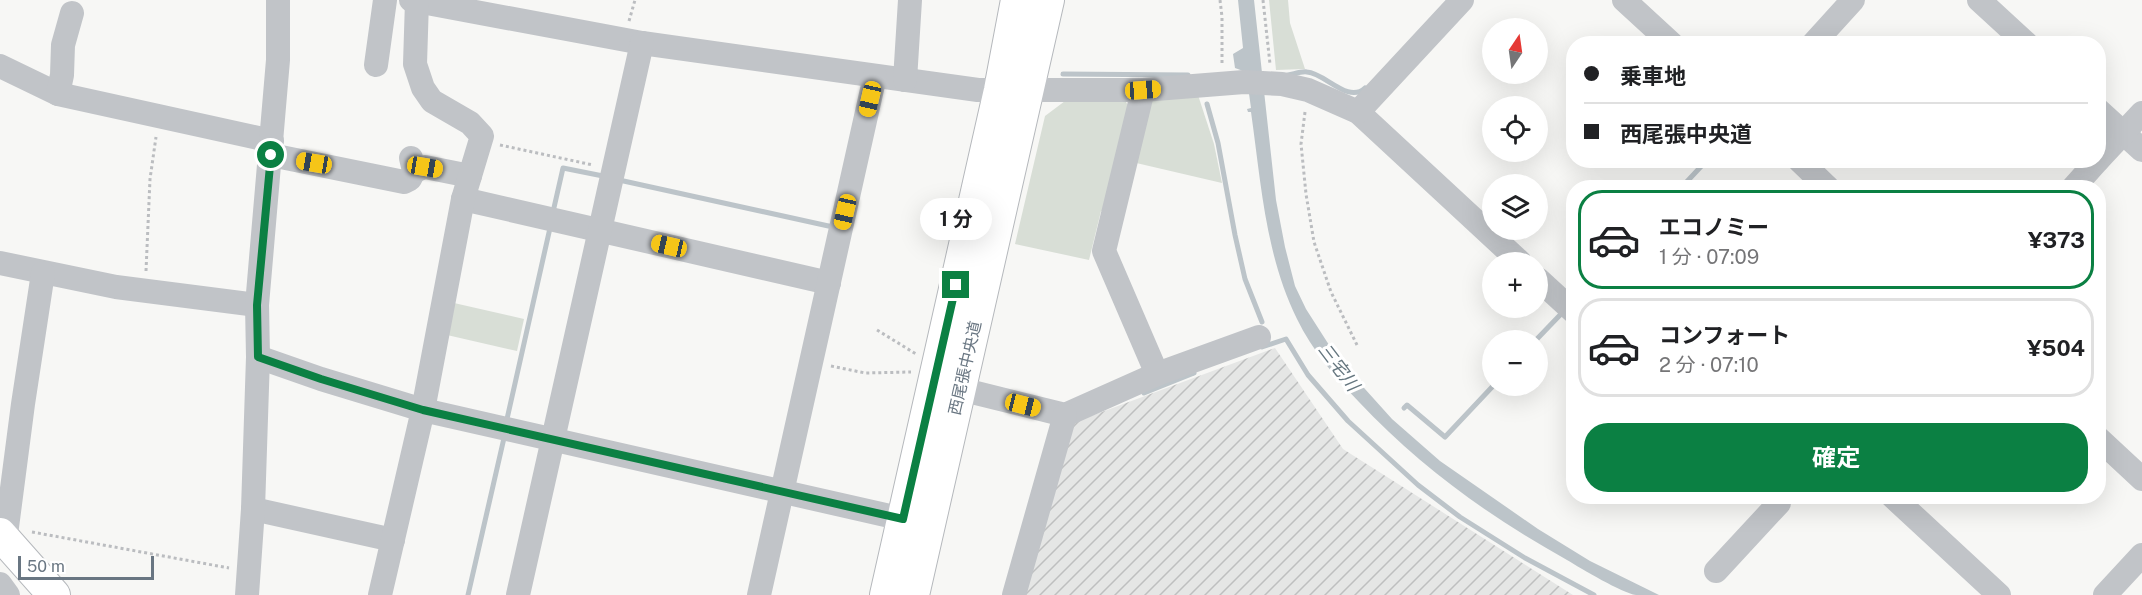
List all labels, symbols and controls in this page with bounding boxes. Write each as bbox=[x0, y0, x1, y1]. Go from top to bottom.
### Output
north arrow bbox=[1482, 18, 1548, 84]
map controls bbox=[1482, 18, 1548, 396]
text: 乗車地 bbox=[1620, 63, 1686, 89]
car bbox=[857, 79, 883, 119]
car bbox=[1124, 80, 1162, 100]
button: locate bbox=[1482, 96, 1548, 162]
text: 西尾張中央道 bbox=[1620, 121, 1752, 147]
route start bbox=[257, 141, 284, 168]
car bbox=[295, 151, 333, 175]
car bbox=[406, 155, 444, 179]
button: layers bbox=[1482, 174, 1548, 240]
car bbox=[832, 192, 858, 232]
callout: 1 分 bbox=[920, 198, 992, 240]
text: 1 分 bbox=[939, 207, 973, 231]
icon: car bbox=[1587, 213, 1641, 267]
text: エコノミー bbox=[1659, 214, 1769, 240]
text: ¥373 bbox=[2028, 227, 2085, 253]
car bbox=[649, 233, 689, 259]
text: 1 分 · 07:09 bbox=[1659, 245, 1759, 269]
button: + bbox=[1482, 252, 1548, 318]
route end bbox=[942, 271, 969, 298]
street label: 西尾張中央道 bbox=[945, 319, 985, 417]
icon: car bbox=[1587, 321, 1641, 375]
text: コンフォート bbox=[1659, 322, 1790, 348]
button: − bbox=[1482, 330, 1548, 396]
text: ¥504 bbox=[2027, 335, 2085, 361]
water label: 三宅川 bbox=[1314, 339, 1365, 396]
text: 2 分 · 07:10 bbox=[1659, 353, 1759, 377]
car bbox=[1003, 392, 1043, 418]
button: 確定 bbox=[1584, 423, 2088, 492]
scale bar bbox=[18, 553, 154, 580]
text: 50 m bbox=[27, 557, 65, 576]

